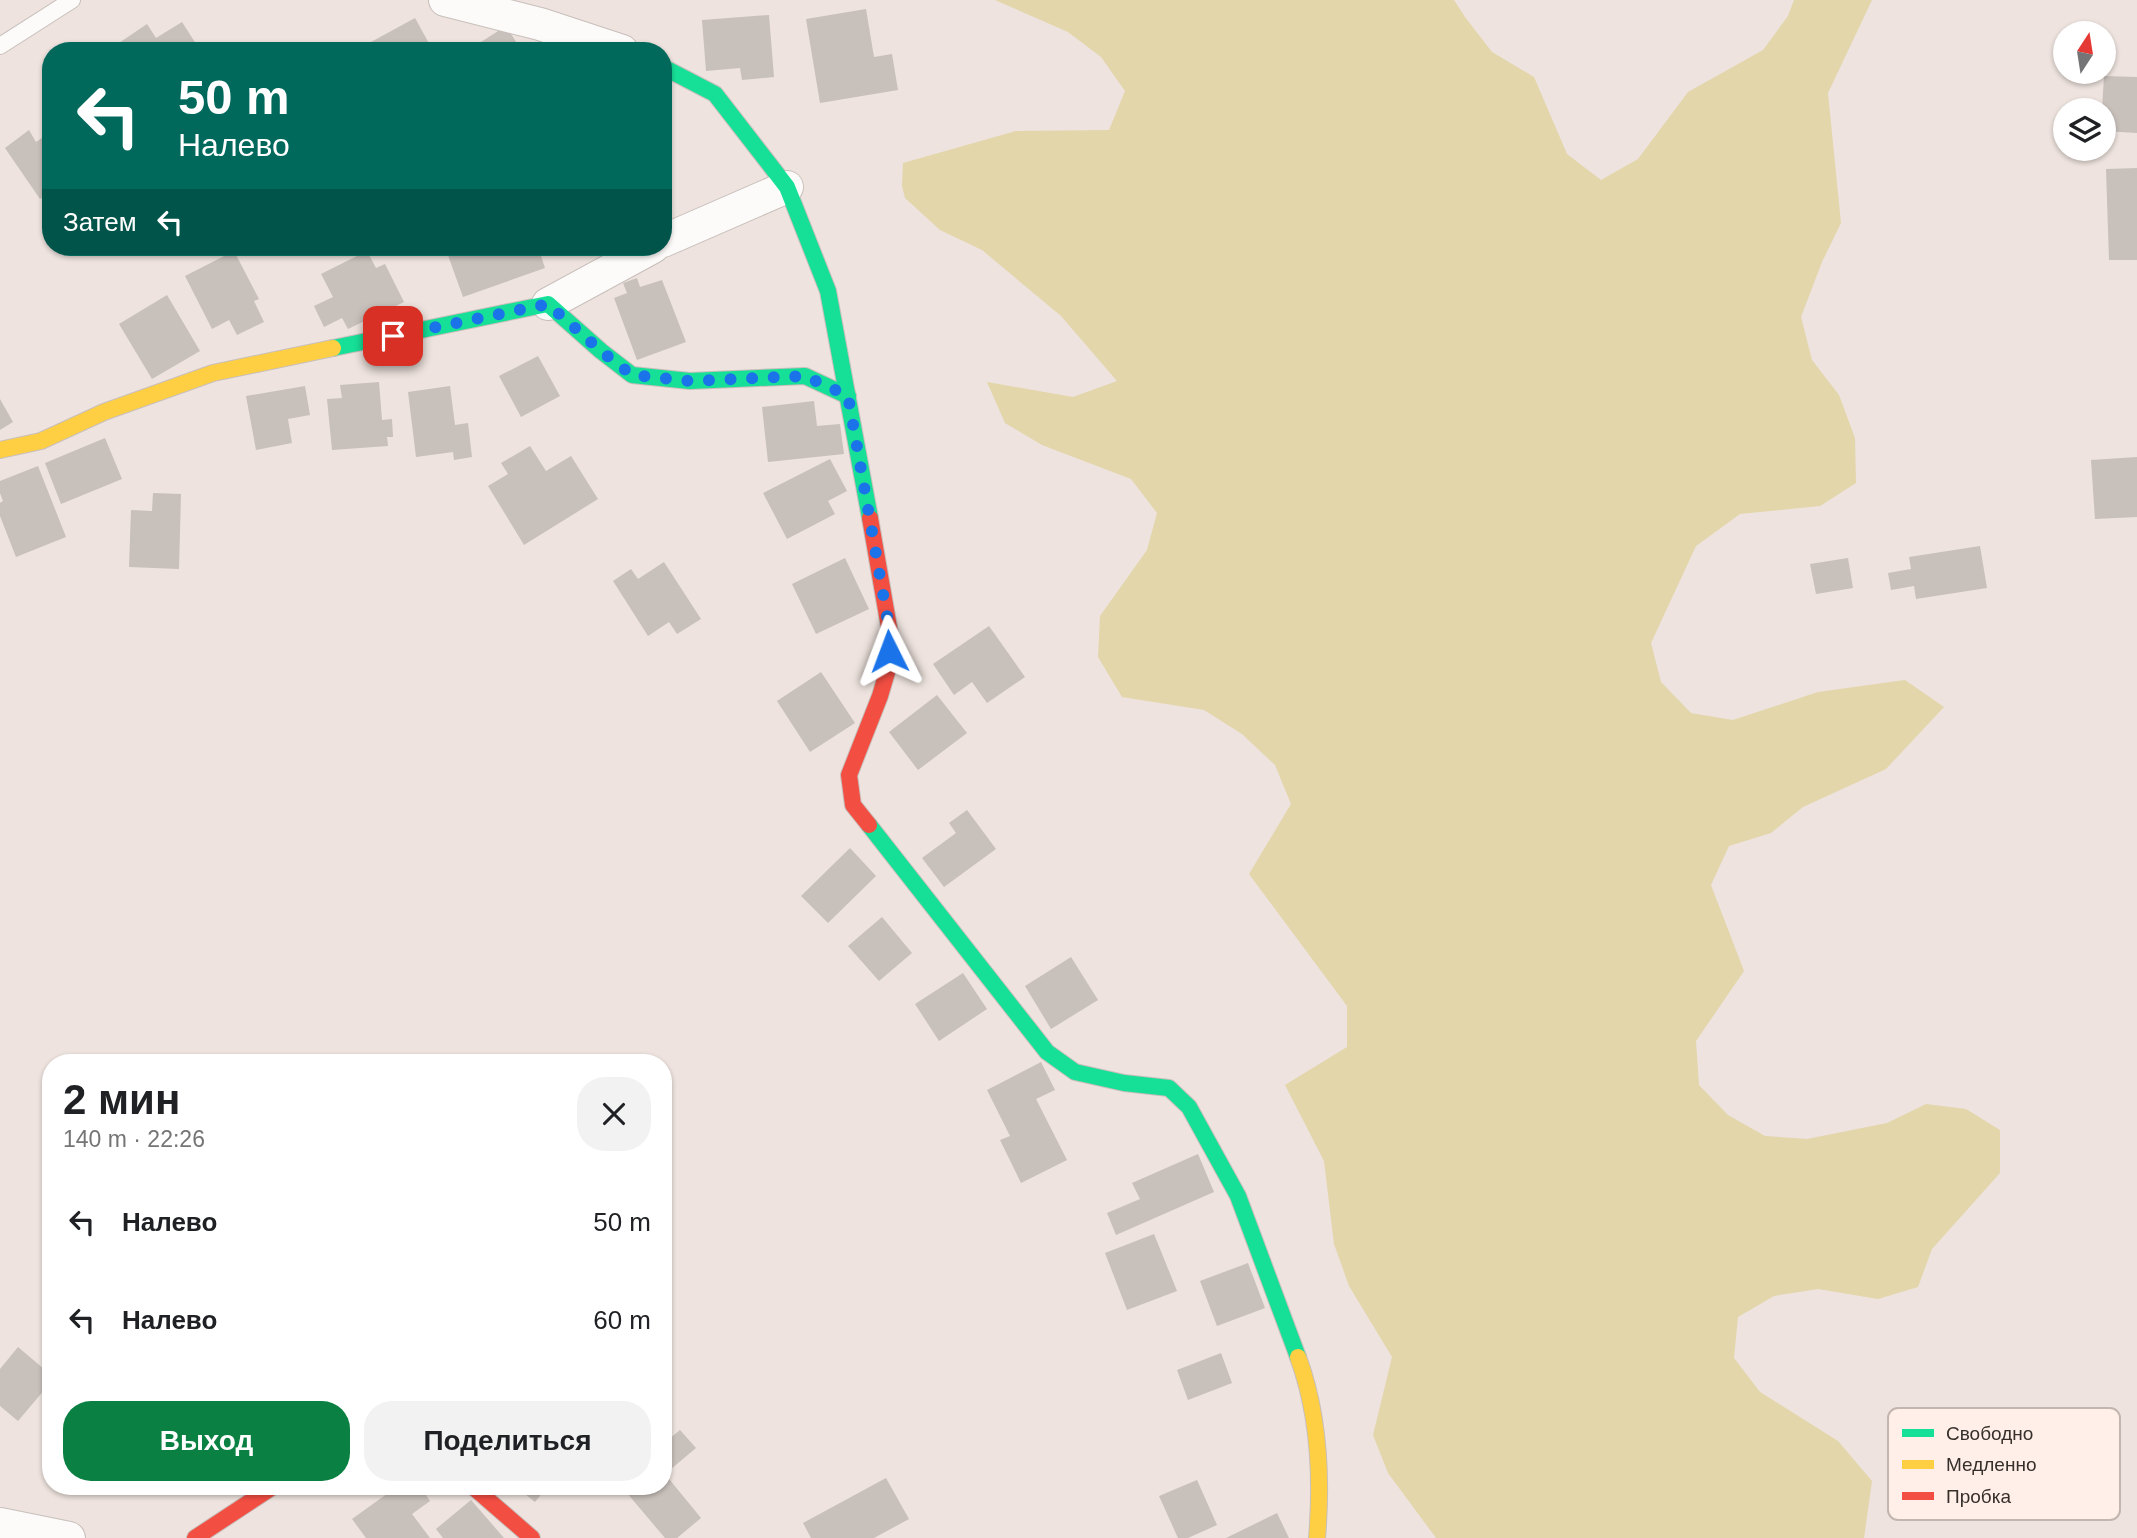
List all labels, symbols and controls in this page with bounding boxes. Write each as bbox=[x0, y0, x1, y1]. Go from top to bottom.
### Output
north arrow bbox=[2053, 21, 2116, 84]
map controls bbox=[2053, 21, 2116, 161]
icon: left bbox=[63, 70, 154, 161]
text: 50 m bbox=[178, 70, 290, 124]
button: layers bbox=[2053, 98, 2116, 161]
text: Налево bbox=[178, 127, 290, 163]
icon: left bbox=[151, 203, 189, 241]
text: Затем bbox=[63, 207, 137, 237]
pin bbox=[363, 306, 423, 366]
icon: arrive bbox=[374, 317, 412, 355]
position arrow bbox=[852, 614, 926, 688]
text: 2 мин bbox=[63, 1076, 180, 1123]
button: close bbox=[577, 1077, 651, 1151]
text: 140 m · 22:26 bbox=[63, 1126, 205, 1152]
icon: left bbox=[63, 1203, 101, 1241]
text: Налево bbox=[122, 1207, 217, 1237]
text: 50 m bbox=[593, 1207, 651, 1237]
icon: left bbox=[63, 1301, 101, 1339]
text: Налево bbox=[122, 1305, 217, 1335]
text: 60 m bbox=[593, 1305, 651, 1335]
button: Выход bbox=[63, 1401, 350, 1481]
button: Поделиться bbox=[364, 1401, 651, 1481]
legend bbox=[1888, 1408, 2120, 1520]
text: Свободно bbox=[1946, 1423, 2033, 1444]
text: Медленно bbox=[1946, 1454, 2036, 1475]
text: Пробка bbox=[1946, 1486, 2011, 1507]

